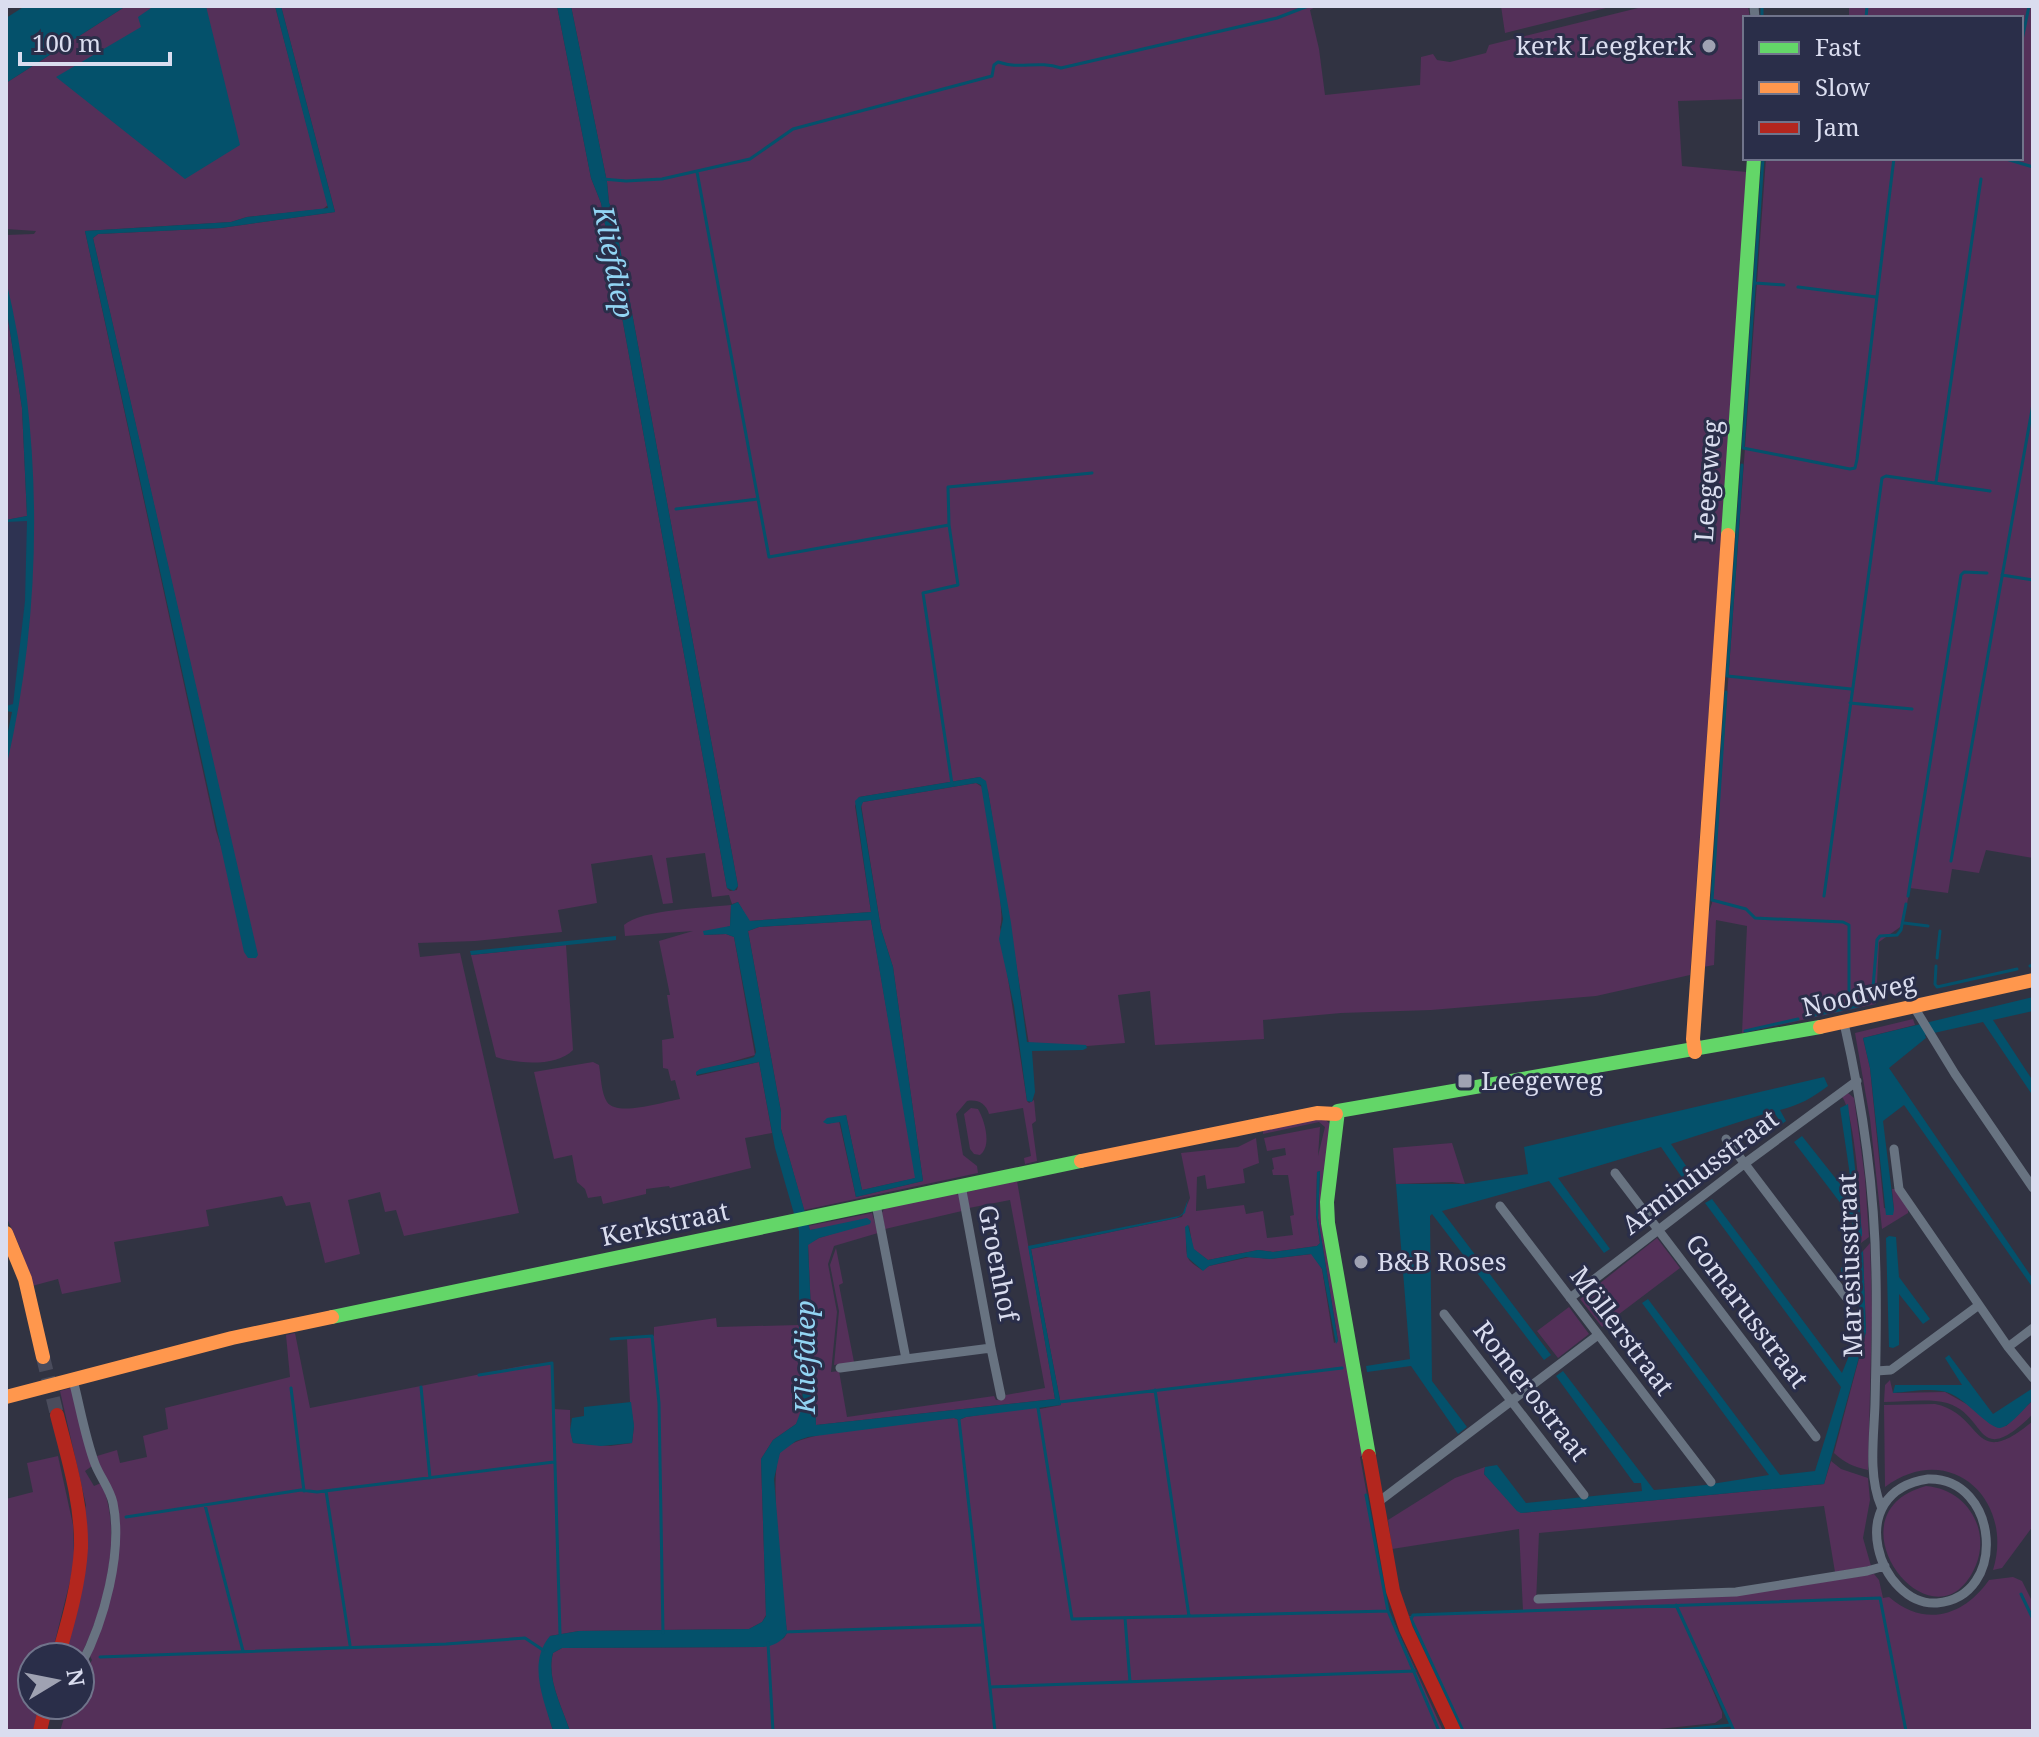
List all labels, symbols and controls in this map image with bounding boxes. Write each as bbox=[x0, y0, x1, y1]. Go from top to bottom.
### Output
scale bar bbox=[20, 16, 170, 66]
legend bbox=[1743, 16, 2023, 160]
text: 100 m bbox=[32, 26, 101, 59]
place label: kerk Leegkerk bbox=[1516, 27, 1694, 63]
text: Fast bbox=[1815, 30, 1861, 63]
marker: kerk Leegkerk bbox=[1700, 37, 1718, 55]
text: Slow bbox=[1815, 70, 1870, 103]
text: Jam bbox=[1814, 110, 1860, 143]
water label: Kliefdiep bbox=[585, 201, 645, 321]
street label: Leegeweg bbox=[1685, 419, 1729, 543]
street label: Noodweg bbox=[1798, 963, 1919, 1025]
place label: Leegeweg bbox=[1481, 1062, 1603, 1098]
marker: Leegeweg bbox=[1456, 1072, 1474, 1090]
street label: Arminiusstraat bbox=[1614, 1100, 1785, 1242]
street label: Maresiusstraat bbox=[1828, 1172, 1870, 1358]
street label: Kerkstraat bbox=[597, 1192, 732, 1254]
street label: Groenhof bbox=[970, 1202, 1028, 1326]
street label: Gomarusstraat bbox=[1678, 1226, 1818, 1395]
place label: B&B Roses bbox=[1377, 1243, 1506, 1279]
marker: B&B Roses bbox=[1352, 1253, 1370, 1271]
street label: Möllerstraat bbox=[1562, 1259, 1683, 1402]
water label: Kliefdiep bbox=[785, 1300, 823, 1415]
street label: Romerostraat bbox=[1466, 1313, 1598, 1468]
north arrow bbox=[16, 1641, 96, 1721]
text: N bbox=[60, 1666, 93, 1688]

